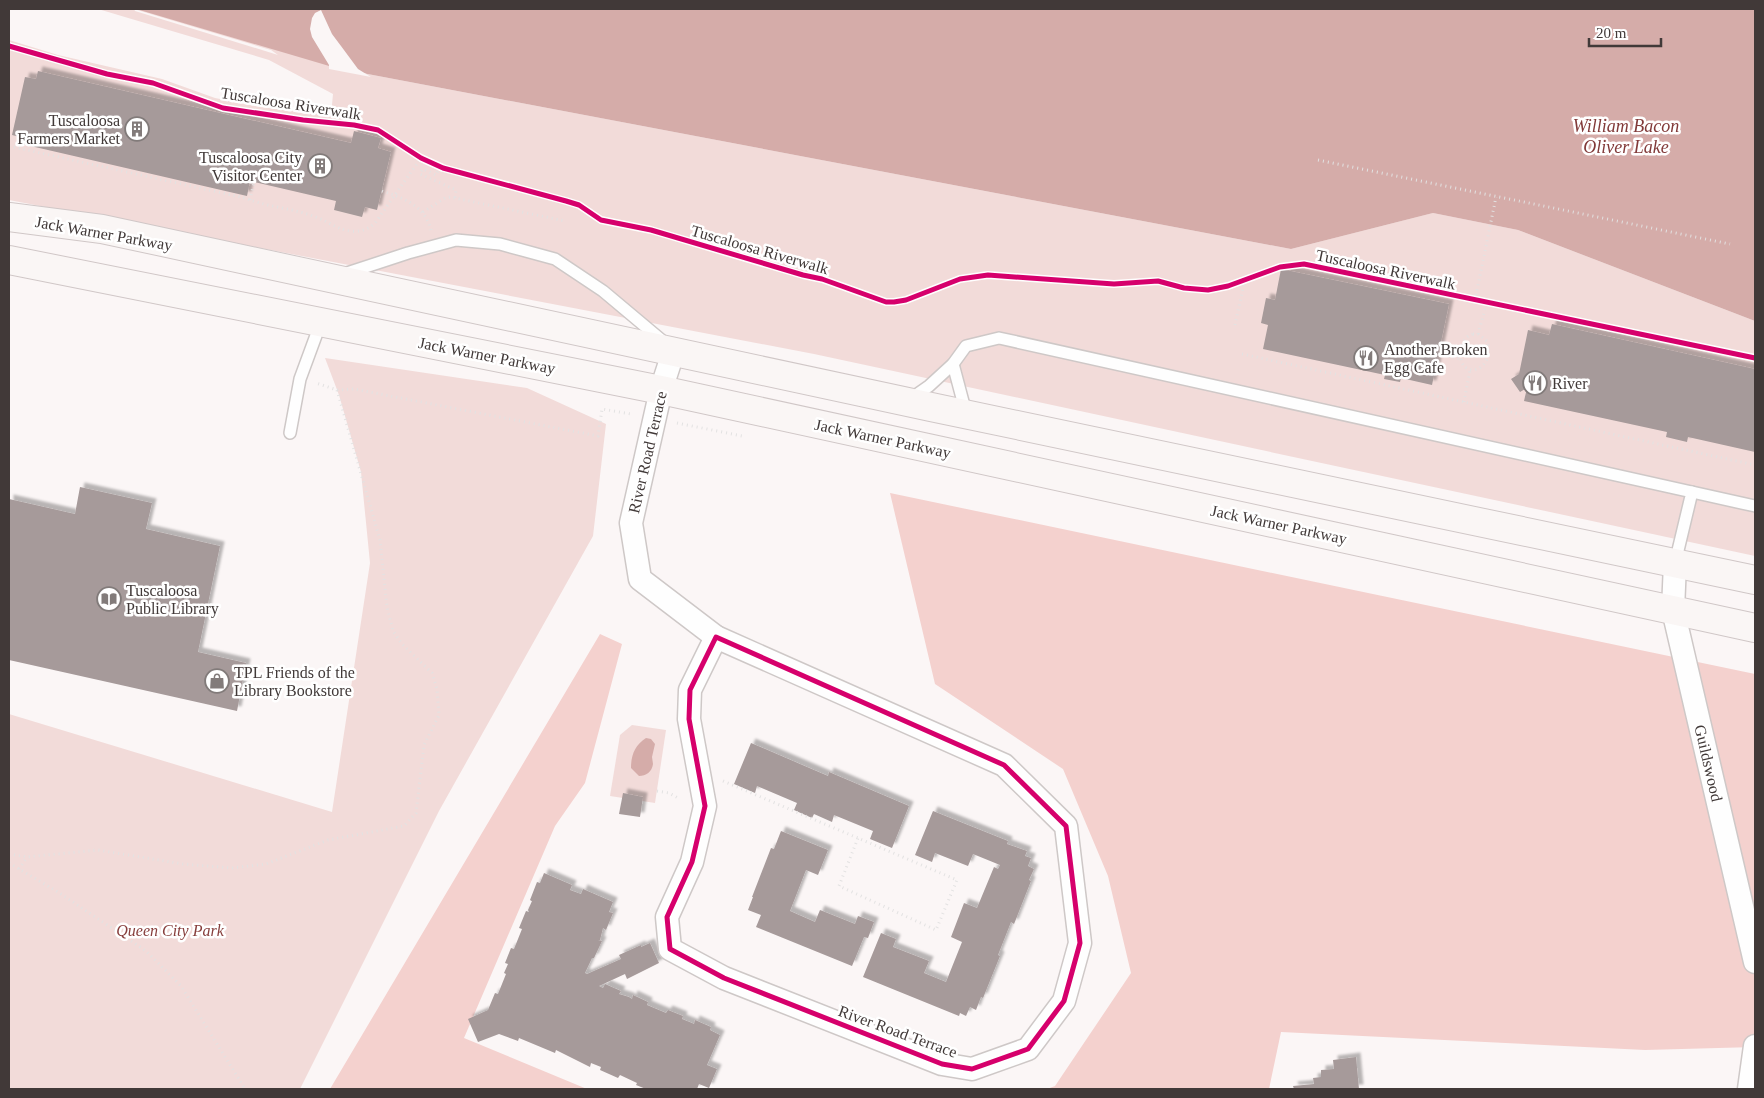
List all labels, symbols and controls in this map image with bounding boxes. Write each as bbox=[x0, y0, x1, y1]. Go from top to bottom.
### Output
scale bar bbox=[1589, 15, 1662, 47]
text: 20 m bbox=[1596, 25, 1627, 41]
street label: Tuscaloosa Riverwalk bbox=[219, 84, 362, 123]
place label: Tuscaloosa Farmers Market bbox=[17, 112, 121, 147]
building icon: Tuscaloosa Farmers Market bbox=[124, 116, 150, 142]
water label: William Bacon Oliver Lake bbox=[1573, 116, 1679, 157]
place label: Tuscaloosa City Visitor Center bbox=[199, 149, 303, 184]
building icon: Tuscaloosa City Visitor Center bbox=[307, 153, 333, 179]
street label: Jack Warner Parkway bbox=[34, 213, 174, 255]
street label: Tuscaloosa Riverwalk bbox=[689, 222, 830, 277]
street label: Tuscaloosa Riverwalk bbox=[1315, 246, 1457, 293]
street label: Jack Warner Parkway bbox=[417, 334, 557, 378]
place label: Another Broken Egg Cafe bbox=[1384, 341, 1488, 377]
restaurant icon: Another Broken Egg Cafe bbox=[1353, 345, 1379, 371]
restaurant icon: River bbox=[1522, 370, 1548, 396]
place label: River bbox=[1552, 375, 1588, 392]
street label: River Road Terrace bbox=[625, 389, 670, 515]
street label: Jack Warner Parkway bbox=[813, 416, 953, 462]
street label: Jack Warner Parkway bbox=[1209, 502, 1349, 548]
place label: Tuscaloosa Public Library bbox=[126, 582, 219, 618]
library icon: Tuscaloosa Public Library bbox=[96, 586, 122, 612]
place label: TPL Friends of the Library Bookstore bbox=[234, 664, 355, 700]
shop icon: TPL Friends of the Library Bookstore bbox=[204, 668, 230, 694]
street label: Guildswood bbox=[1691, 723, 1726, 803]
park label: Queen City Park bbox=[116, 922, 225, 940]
street label: River Road Terrace bbox=[836, 1002, 959, 1061]

